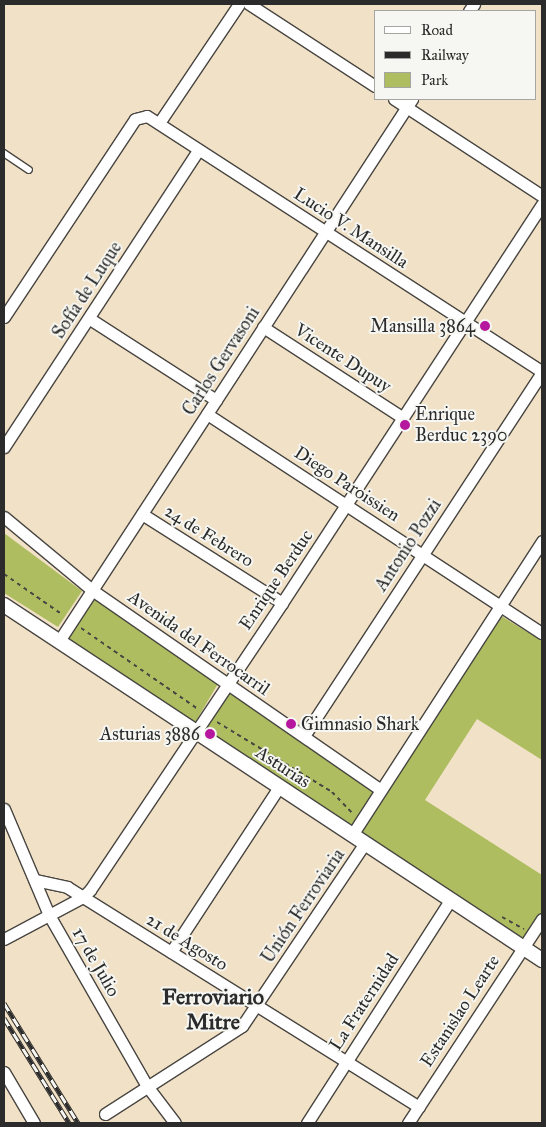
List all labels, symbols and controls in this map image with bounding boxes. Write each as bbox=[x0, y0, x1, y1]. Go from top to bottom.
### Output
legend bbox=[374, 10, 536, 100]
text: Road bbox=[421, 21, 453, 39]
text: Railway bbox=[421, 46, 469, 64]
text: Park bbox=[421, 71, 448, 89]
street label: Lucio V. Mansilla bbox=[290, 183, 412, 273]
street label: Sofía de Luque bbox=[48, 238, 126, 342]
street label: Carlos Gervasoni bbox=[178, 303, 264, 419]
place label: Mansilla 3864 bbox=[370, 315, 475, 337]
street label: Vicente Dupuy bbox=[291, 319, 395, 397]
marker: Mansilla 3864 bbox=[479, 320, 491, 332]
place label: Enrique Berduc 2390 bbox=[415, 404, 507, 446]
marker: Enrique Berduc 2390 bbox=[399, 419, 411, 431]
street label: Diego Paroissien bbox=[290, 442, 404, 526]
street label: Antonio Pozzi bbox=[370, 495, 446, 595]
street label: 24 de Febrero bbox=[161, 500, 257, 572]
street label: Enrique Berduc bbox=[235, 526, 317, 634]
street label: Avenida del Ferrocarril bbox=[124, 586, 274, 700]
place label: Gimnasio Shark bbox=[301, 713, 419, 735]
marker: Gimnasio Shark bbox=[285, 718, 297, 730]
place label: Asturias 3886 bbox=[100, 723, 200, 745]
marker: Asturias 3886 bbox=[204, 728, 216, 740]
street label: Asturias bbox=[252, 741, 314, 793]
street label: Unión Ferroviaria bbox=[257, 845, 349, 967]
street label: 21 de Agosto bbox=[142, 908, 232, 976]
street label: 17 de Julio bbox=[68, 924, 124, 1000]
street label: La Fraternidad bbox=[325, 949, 403, 1055]
street label: Estanislao Learte bbox=[416, 951, 504, 1071]
district label: Ferroviario Mitre bbox=[162, 983, 264, 1034]

